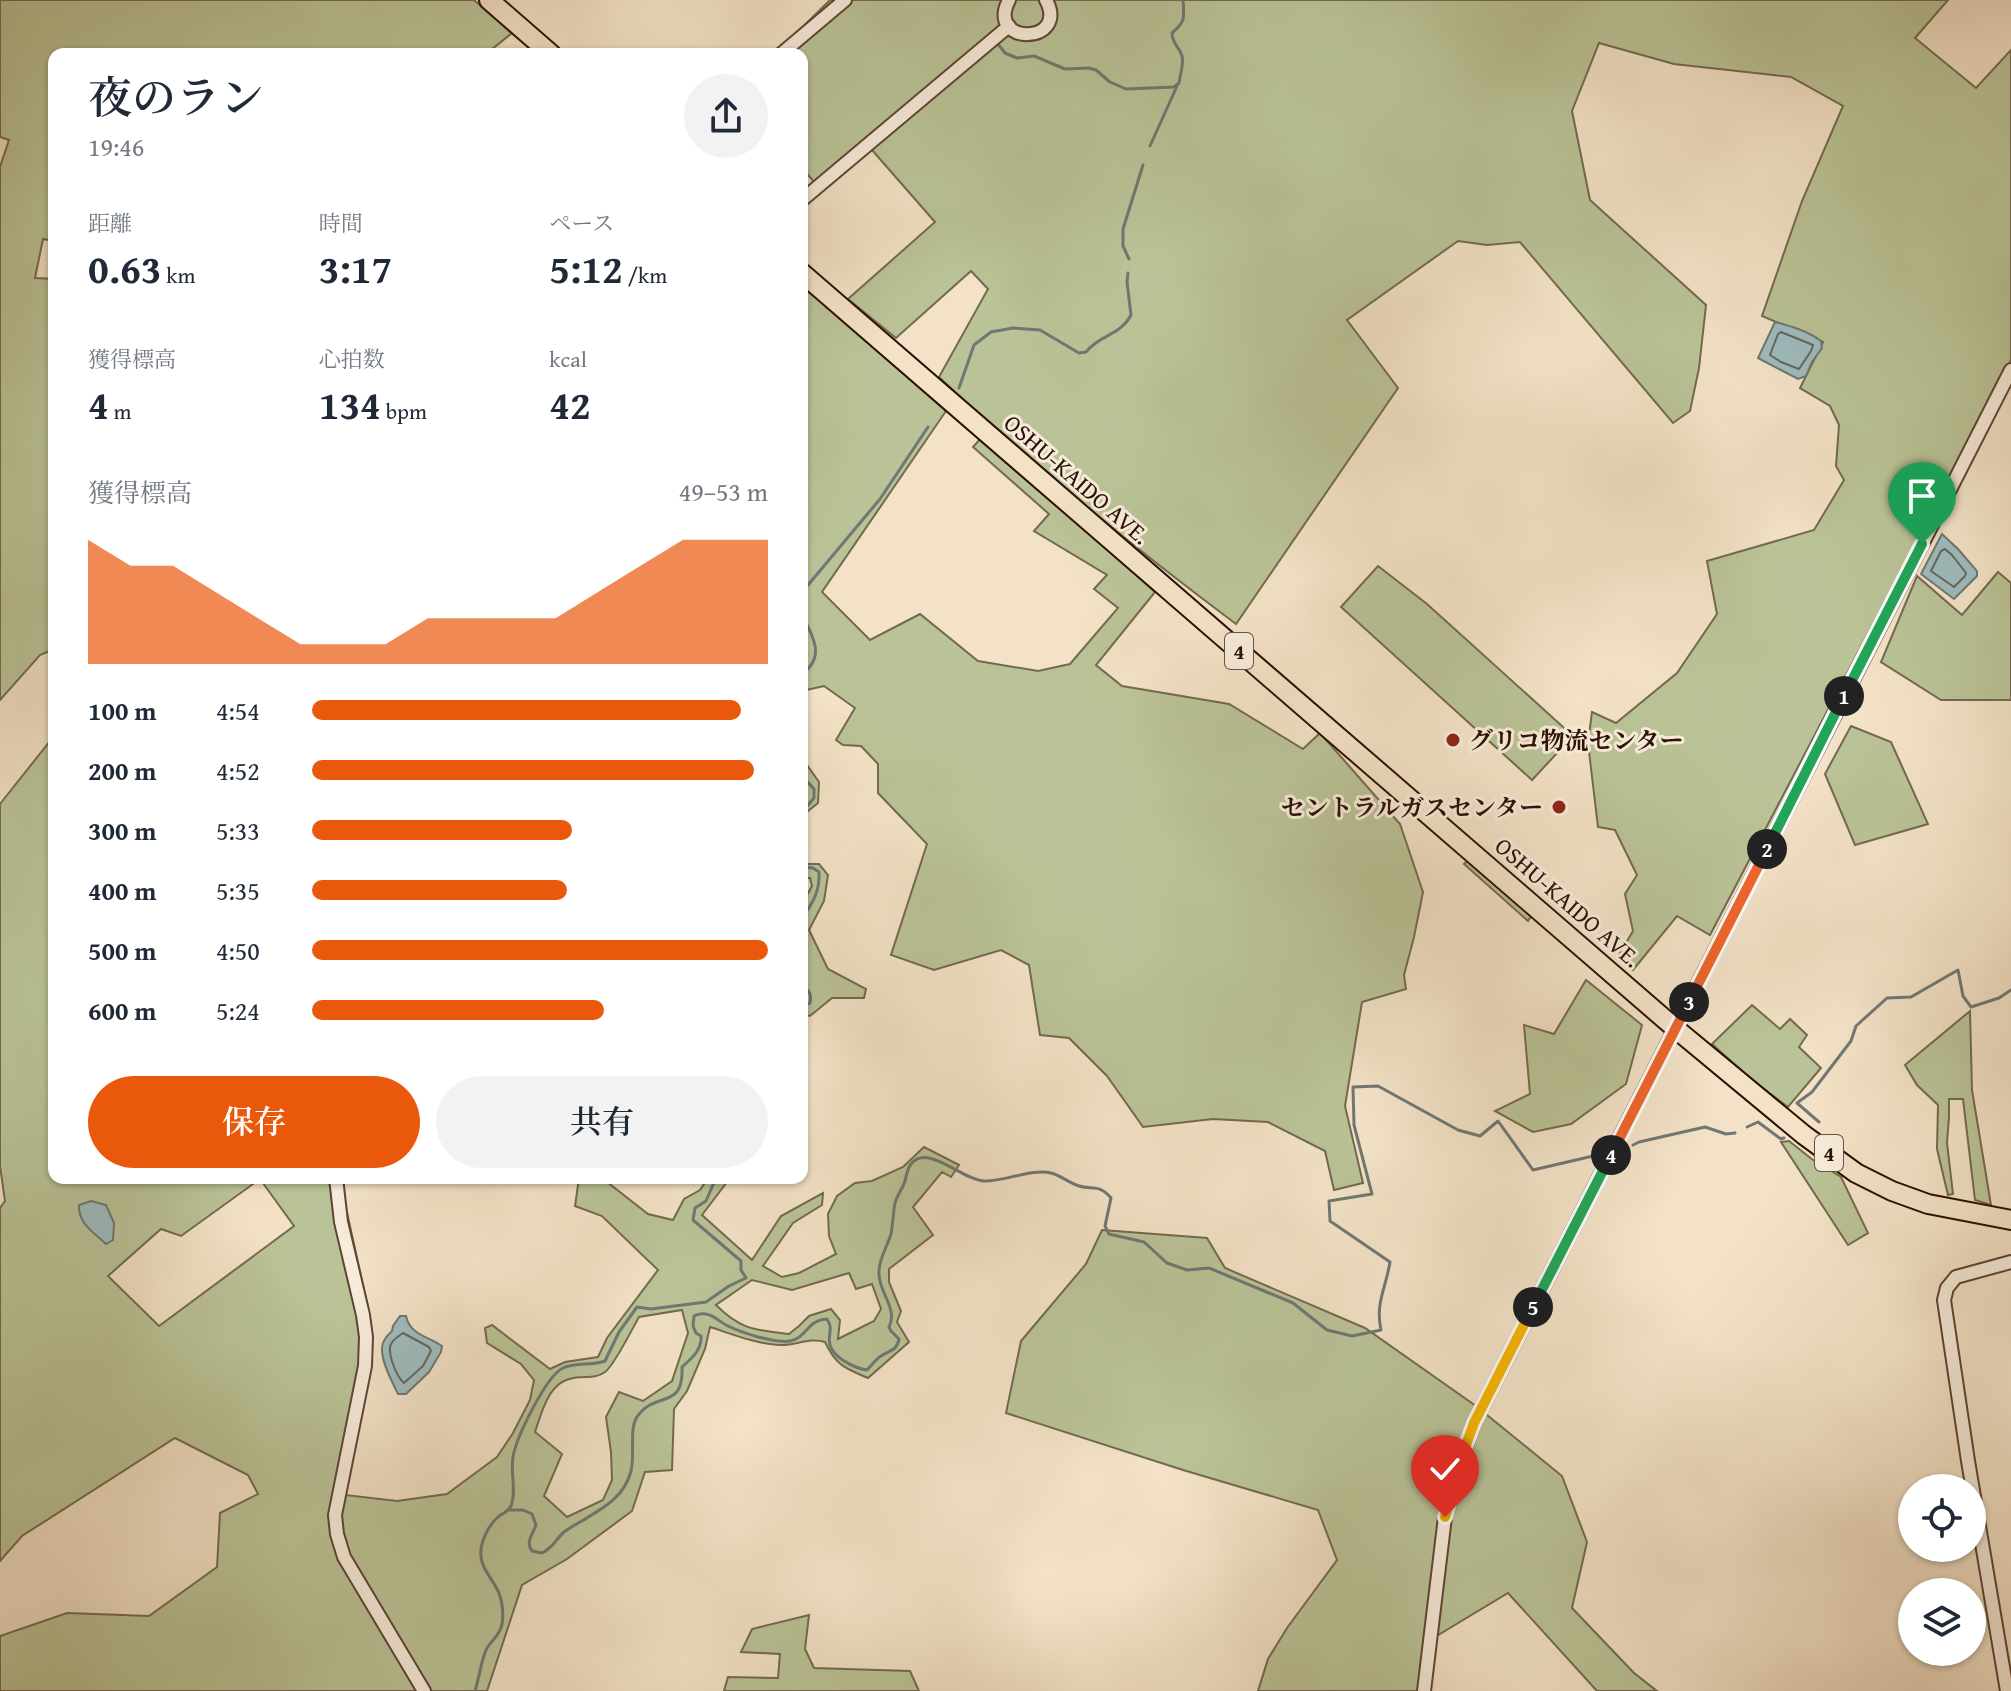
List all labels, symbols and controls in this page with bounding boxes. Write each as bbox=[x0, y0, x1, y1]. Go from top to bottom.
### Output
text: 夜のラン bbox=[88, 65, 264, 129]
button: share bbox=[684, 74, 768, 158]
text: 19:46 bbox=[88, 127, 144, 166]
text: 距離 bbox=[88, 207, 132, 239]
text: 時間 bbox=[319, 207, 363, 239]
text: ペース bbox=[549, 207, 614, 239]
text: 0.63 bbox=[88, 239, 161, 298]
text: 3:17 bbox=[319, 239, 392, 298]
text: 5:12 bbox=[549, 239, 623, 298]
text: km bbox=[161, 259, 195, 291]
text: /km bbox=[623, 259, 667, 291]
text: 獲得標高 bbox=[88, 343, 176, 375]
text: 心拍数 bbox=[319, 343, 385, 375]
text: kcal bbox=[549, 343, 587, 375]
text: 4 bbox=[88, 375, 109, 434]
text: 134 bbox=[319, 375, 381, 434]
text: 42 bbox=[549, 375, 591, 434]
text: m bbox=[109, 395, 132, 427]
text: bpm bbox=[381, 395, 427, 427]
street label: OSHU-KAIDO AVE. bbox=[996, 406, 1158, 552]
pin bbox=[1888, 462, 1956, 544]
text: 49–53 m bbox=[679, 472, 768, 511]
text: 獲得標高 bbox=[88, 473, 192, 512]
icon: arrive bbox=[1900, 474, 1944, 518]
road number: 4 bbox=[1225, 633, 1253, 669]
pin: 1 bbox=[1824, 676, 1864, 716]
text: 1 bbox=[1838, 680, 1850, 712]
text: 100 m bbox=[88, 691, 156, 730]
text: 4:54 bbox=[216, 691, 260, 730]
place label: グリコ物流センター bbox=[1469, 723, 1684, 758]
marker: グリコ物流センター bbox=[1444, 731, 1462, 749]
text: 200 m bbox=[88, 751, 156, 790]
text: 4:52 bbox=[216, 751, 260, 790]
place label: セントラルガスセンター bbox=[1281, 790, 1543, 825]
marker: セントラルガスセンター bbox=[1550, 798, 1568, 816]
text: 300 m bbox=[88, 811, 156, 850]
text: 5:33 bbox=[216, 811, 260, 850]
street label: OSHU-KAIDO AVE. bbox=[1487, 829, 1649, 975]
pin: 2 bbox=[1747, 829, 1787, 869]
text: 2 bbox=[1761, 833, 1773, 865]
text: 400 m bbox=[88, 871, 156, 910]
text: 5:35 bbox=[216, 871, 260, 910]
text: 500 m bbox=[88, 931, 156, 970]
text: 4:50 bbox=[216, 931, 260, 970]
pin: 3 bbox=[1669, 982, 1709, 1022]
text: 3 bbox=[1683, 986, 1695, 1018]
text: 600 m bbox=[88, 991, 156, 1030]
text: 5:24 bbox=[216, 991, 260, 1030]
button: 保存 bbox=[88, 1076, 420, 1168]
button: 共有 bbox=[436, 1076, 768, 1168]
pin: 4 bbox=[1591, 1135, 1631, 1175]
road number: 4 bbox=[1815, 1135, 1843, 1171]
text: 4 bbox=[1605, 1139, 1617, 1171]
pin: 5 bbox=[1513, 1287, 1553, 1327]
text: 5 bbox=[1527, 1291, 1539, 1323]
pin bbox=[1411, 1435, 1479, 1517]
icon: check bbox=[1423, 1447, 1467, 1491]
map controls bbox=[1898, 1474, 1986, 1666]
button: locate bbox=[1898, 1474, 1986, 1562]
button: layers bbox=[1898, 1578, 1986, 1666]

